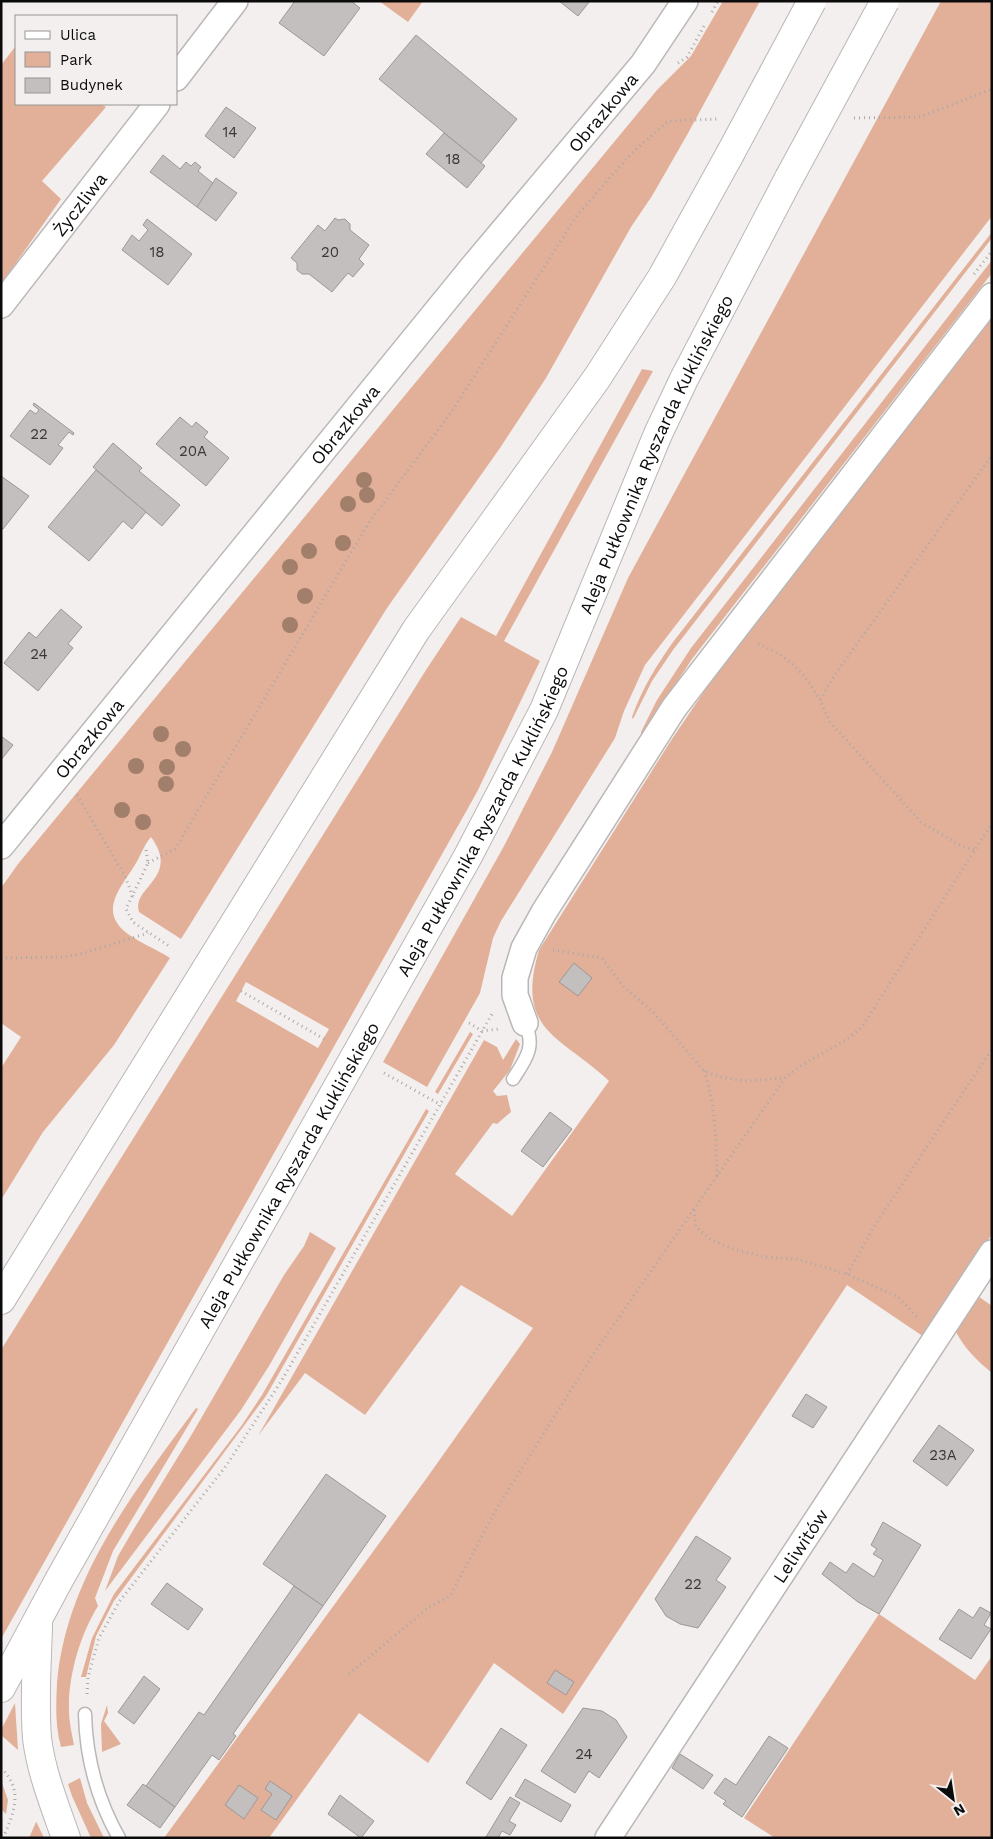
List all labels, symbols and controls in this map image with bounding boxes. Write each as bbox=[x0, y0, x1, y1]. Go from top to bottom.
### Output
legend bbox=[15, 15, 178, 105]
text: Ulica bbox=[60, 26, 97, 44]
text: Park bbox=[60, 51, 93, 69]
street label: Obrazkowa bbox=[563, 68, 642, 156]
text: Budynek bbox=[60, 76, 123, 94]
house number: 14 bbox=[222, 123, 238, 141]
house number: 18 bbox=[445, 150, 461, 168]
street label: Życzliwa bbox=[48, 168, 111, 240]
house number: 18 bbox=[149, 243, 165, 261]
house number: 20 bbox=[321, 243, 339, 261]
street label: Aleja Pułkownika Ryszarda Kuklińskiego bbox=[574, 291, 737, 617]
street label: Obrazkowa bbox=[306, 380, 383, 468]
house number: 22 bbox=[30, 425, 48, 443]
house number: 20A bbox=[179, 442, 207, 460]
house number: 24 bbox=[30, 645, 48, 663]
street label: Aleja Pułkownika Ryszarda Kuklińskiego bbox=[392, 662, 572, 980]
street label: Obrazkowa bbox=[50, 694, 128, 782]
street label: Aleja Pułkownika Ryszarda Kuklińskiego bbox=[193, 1018, 383, 1332]
house number: 23A bbox=[929, 1446, 957, 1464]
street label: Leliwitów bbox=[768, 1504, 832, 1586]
house number: 22 bbox=[684, 1575, 702, 1593]
house number: 24 bbox=[575, 1745, 593, 1763]
north arrow bbox=[928, 1774, 978, 1824]
text: N bbox=[951, 1801, 968, 1820]

